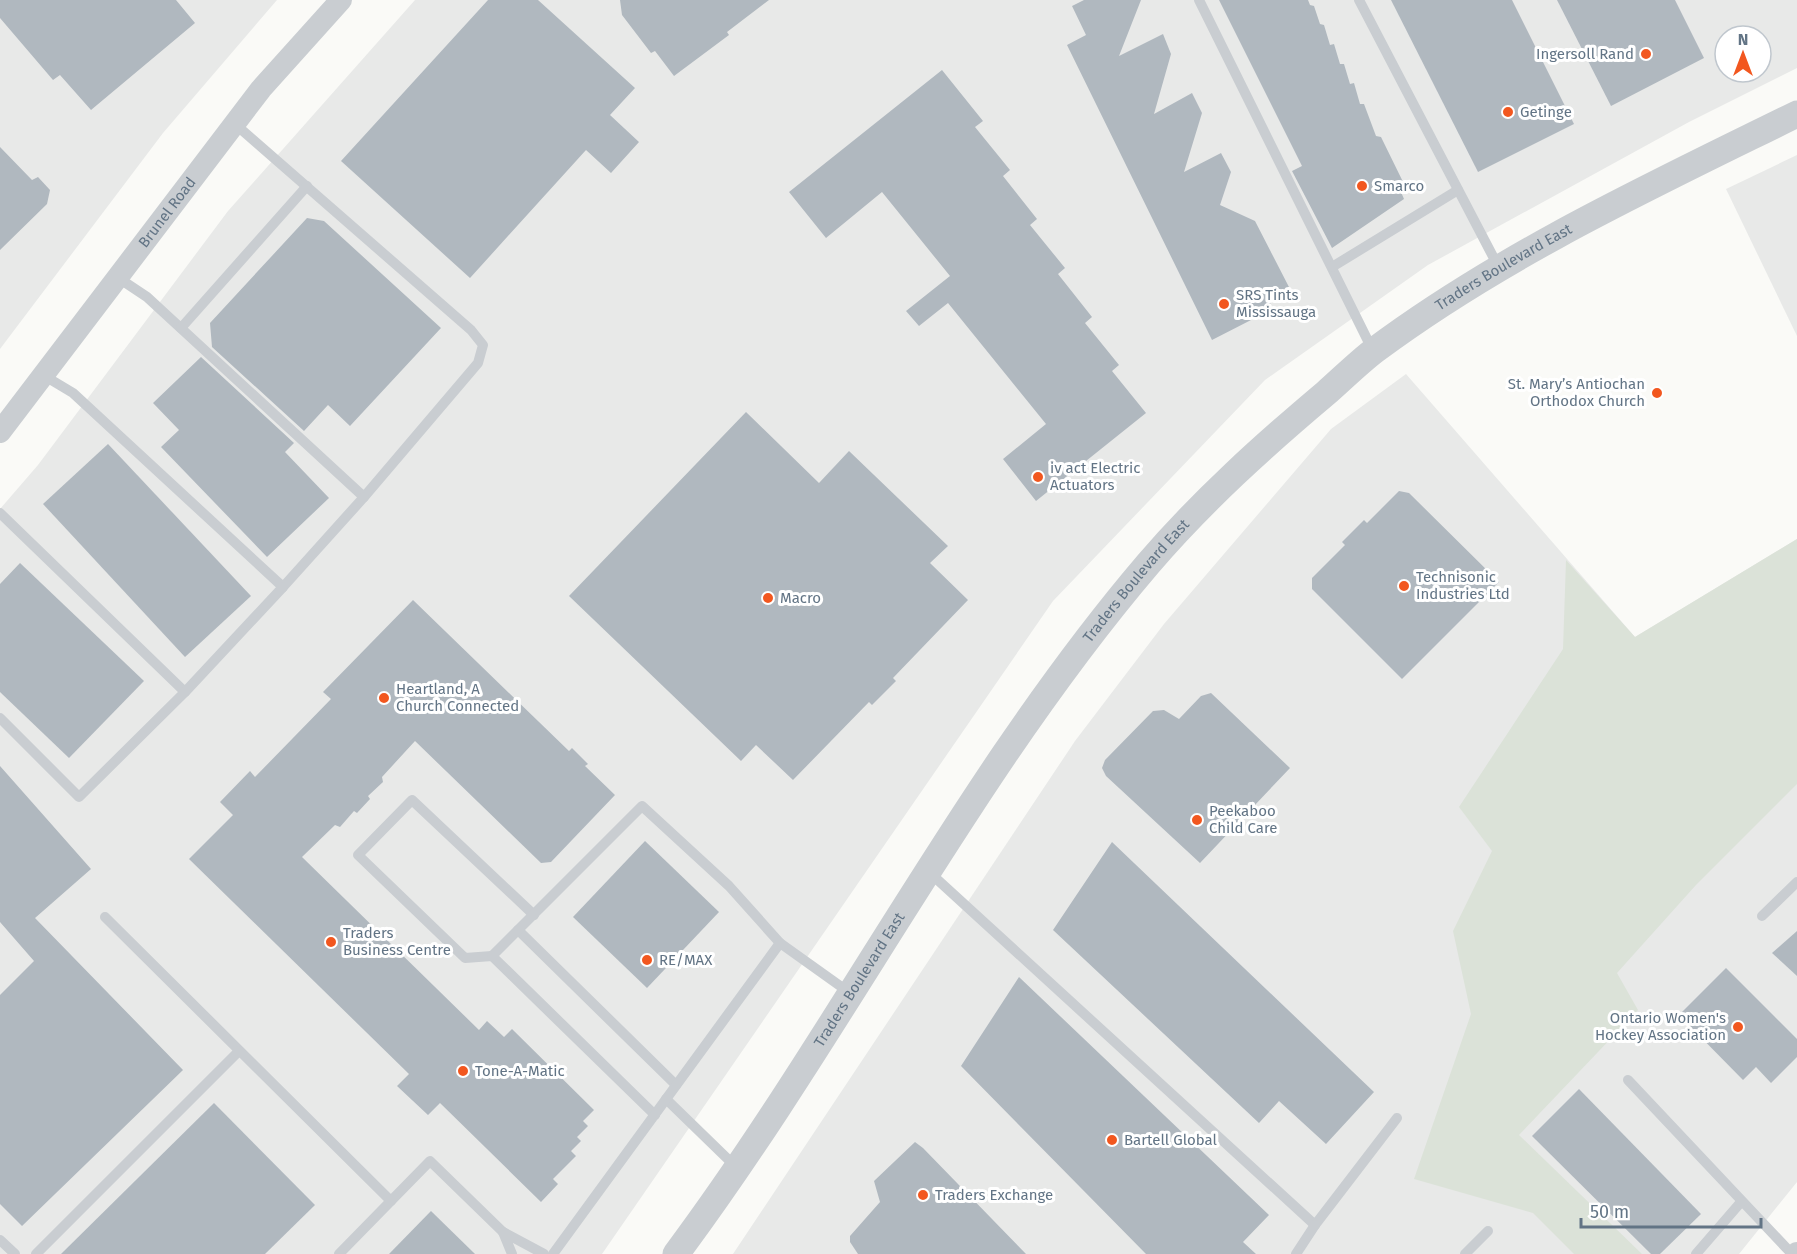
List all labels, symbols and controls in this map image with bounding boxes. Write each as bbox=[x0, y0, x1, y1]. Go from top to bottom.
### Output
north arrow bbox=[1713, 24, 1773, 84]
text: N bbox=[1738, 30, 1748, 49]
place label: Ingersoll Rand bbox=[1536, 45, 1634, 63]
marker: Ingersoll Rand bbox=[1639, 47, 1653, 61]
place label: Getinge bbox=[1520, 103, 1572, 121]
marker: Getinge bbox=[1501, 105, 1515, 119]
street label: Brunel Road bbox=[135, 174, 200, 251]
place label: Smarco bbox=[1374, 177, 1424, 195]
marker: Smarco bbox=[1355, 179, 1369, 193]
street label: Traders Boulevard East bbox=[1432, 220, 1575, 314]
place label: SRS Tints Mississauga bbox=[1236, 286, 1316, 321]
marker: SRS Tints Mississauga bbox=[1217, 297, 1231, 311]
place label: St. Mary’s Antiochan Orthodox Church bbox=[1508, 375, 1645, 410]
marker: St. Mary’s Antiochan Orthodox Church bbox=[1650, 386, 1664, 400]
place label: iv act Electric Actuators bbox=[1050, 459, 1141, 494]
marker: iv act Electric Actuators bbox=[1031, 470, 1045, 484]
street label: Traders Boulevard East bbox=[1079, 515, 1193, 646]
place label: Technisonic Industries Ltd bbox=[1416, 568, 1510, 603]
marker: Technisonic Industries Ltd bbox=[1397, 579, 1411, 593]
place label: Macro bbox=[780, 589, 821, 607]
marker: Macro bbox=[761, 591, 775, 605]
place label: Heartland, A Church Connected bbox=[396, 680, 519, 715]
marker: Heartland, A Church Connected bbox=[377, 691, 391, 705]
place label: Peekaboo Child Care bbox=[1209, 802, 1277, 837]
marker: Peekaboo Child Care bbox=[1190, 813, 1204, 827]
street label: Traders Boulevard East bbox=[810, 909, 909, 1050]
place label: Traders Business Centre bbox=[343, 924, 451, 959]
marker: Traders Business Centre bbox=[324, 935, 338, 949]
place label: RE/MAX bbox=[659, 951, 713, 969]
marker: RE/MAX bbox=[640, 953, 654, 967]
place label: Ontario Women's Hockey Association bbox=[1595, 1009, 1726, 1044]
marker: Ontario Women's Hockey Association bbox=[1731, 1020, 1745, 1034]
place label: Tone-A-Matic bbox=[475, 1062, 565, 1080]
marker: Tone-A-Matic bbox=[456, 1064, 470, 1078]
place label: Bartell Global bbox=[1124, 1131, 1218, 1149]
marker: Bartell Global bbox=[1105, 1133, 1119, 1147]
place label: Traders Exchange bbox=[935, 1186, 1053, 1204]
marker: Traders Exchange bbox=[916, 1188, 930, 1202]
scale bar bbox=[1581, 1191, 1761, 1229]
text: 50 m bbox=[1590, 1201, 1629, 1223]

